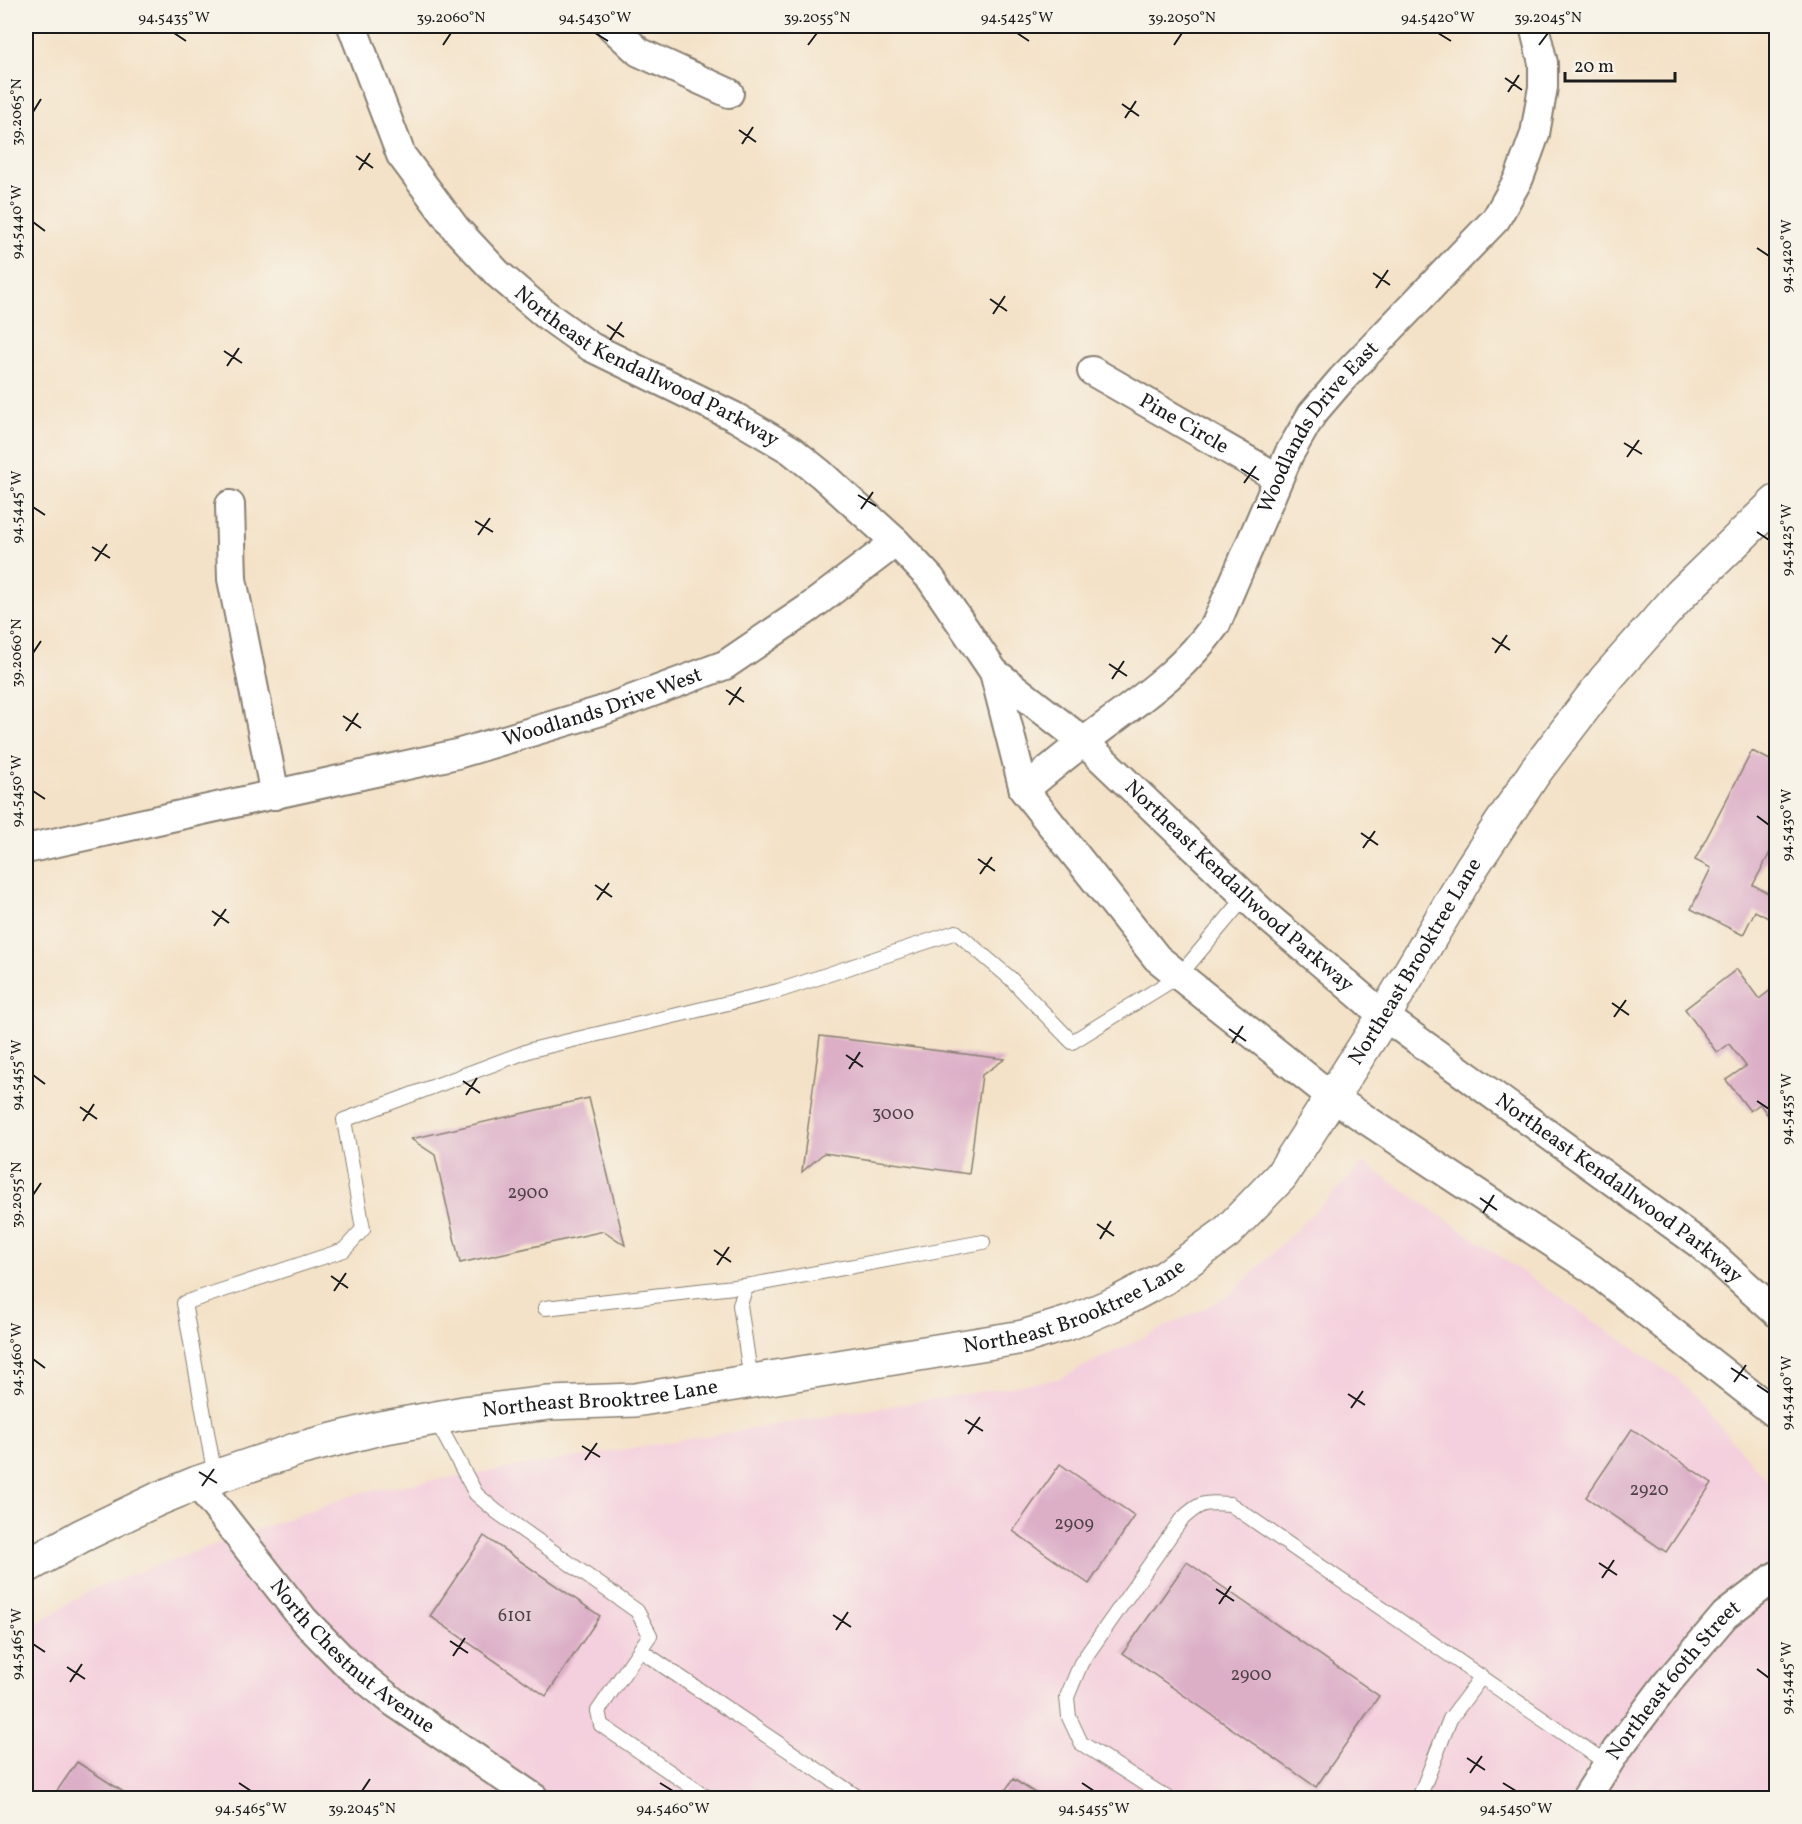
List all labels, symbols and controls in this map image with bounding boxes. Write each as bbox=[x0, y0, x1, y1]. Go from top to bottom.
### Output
text: 94.5435°W bbox=[138, 8, 210, 29]
text: 39.2060°N bbox=[417, 8, 485, 29]
text: 94.5430°W bbox=[559, 8, 631, 29]
text: 39.2055°N bbox=[784, 8, 850, 29]
text: 94.5425°W bbox=[981, 8, 1053, 29]
text: 39.2050°N bbox=[1148, 8, 1216, 29]
text: 94.5420°W bbox=[1401, 8, 1475, 29]
text: 39.2045°N bbox=[1514, 8, 1582, 29]
scale bar bbox=[1565, 45, 1674, 83]
text: 20 m bbox=[1574, 55, 1614, 80]
text: 39.2065°N bbox=[7, 78, 28, 146]
text: 94.5440°W bbox=[7, 185, 28, 259]
text: 94.5420°W bbox=[1777, 219, 1798, 293]
street label: Northeast Kendallwood Parkway bbox=[508, 279, 785, 455]
street label: Woodlands Drive East bbox=[1251, 335, 1385, 518]
street label: Pine Circle bbox=[1134, 387, 1234, 461]
text: 94.5445°W bbox=[7, 471, 28, 543]
text: 94.5425°W bbox=[1777, 504, 1798, 576]
text: 39.2060°N bbox=[7, 619, 28, 687]
street label: Woodlands Drive West bbox=[499, 660, 706, 754]
text: 94.5450°W bbox=[7, 755, 28, 827]
street label: Northeast Kendallwood Parkway bbox=[1118, 773, 1361, 999]
text: 94.5430°W bbox=[1777, 789, 1798, 861]
street label: Northeast Brooktree Lane bbox=[1342, 852, 1489, 1071]
text: 94.5455°W bbox=[7, 1039, 28, 1111]
text: 94.5435°W bbox=[1777, 1073, 1798, 1145]
street label: Northeast Kendallwood Parkway bbox=[1489, 1086, 1750, 1291]
house number: 3000 bbox=[872, 1102, 914, 1127]
text: 39.2055°N bbox=[7, 1162, 28, 1228]
house number: 2900 bbox=[507, 1181, 549, 1206]
street label: Northeast Brooktree Lane bbox=[961, 1253, 1191, 1361]
text: 94.5460°W bbox=[7, 1322, 28, 1396]
text: 94.5440°W bbox=[1777, 1356, 1798, 1430]
street label: Northeast Brooktree Lane bbox=[480, 1372, 720, 1425]
house number: 2920 bbox=[1629, 1478, 1669, 1503]
house number: 2909 bbox=[1054, 1512, 1094, 1537]
street label: North Chestnut Avenue bbox=[263, 1573, 441, 1741]
street label: Northeast 60th Street bbox=[1599, 1594, 1747, 1766]
house number: 6101 bbox=[498, 1604, 532, 1629]
text: 94.5465°W bbox=[7, 1608, 28, 1680]
text: 94.5445°W bbox=[1777, 1642, 1798, 1714]
house number: 2900 bbox=[1230, 1663, 1272, 1688]
text: 94.5465°W bbox=[215, 1799, 287, 1820]
text: 39.2045°N bbox=[328, 1799, 396, 1820]
text: 94.5460°W bbox=[636, 1799, 710, 1820]
text: 94.5455°W bbox=[1058, 1799, 1130, 1820]
text: 94.5450°W bbox=[1480, 1799, 1552, 1820]

